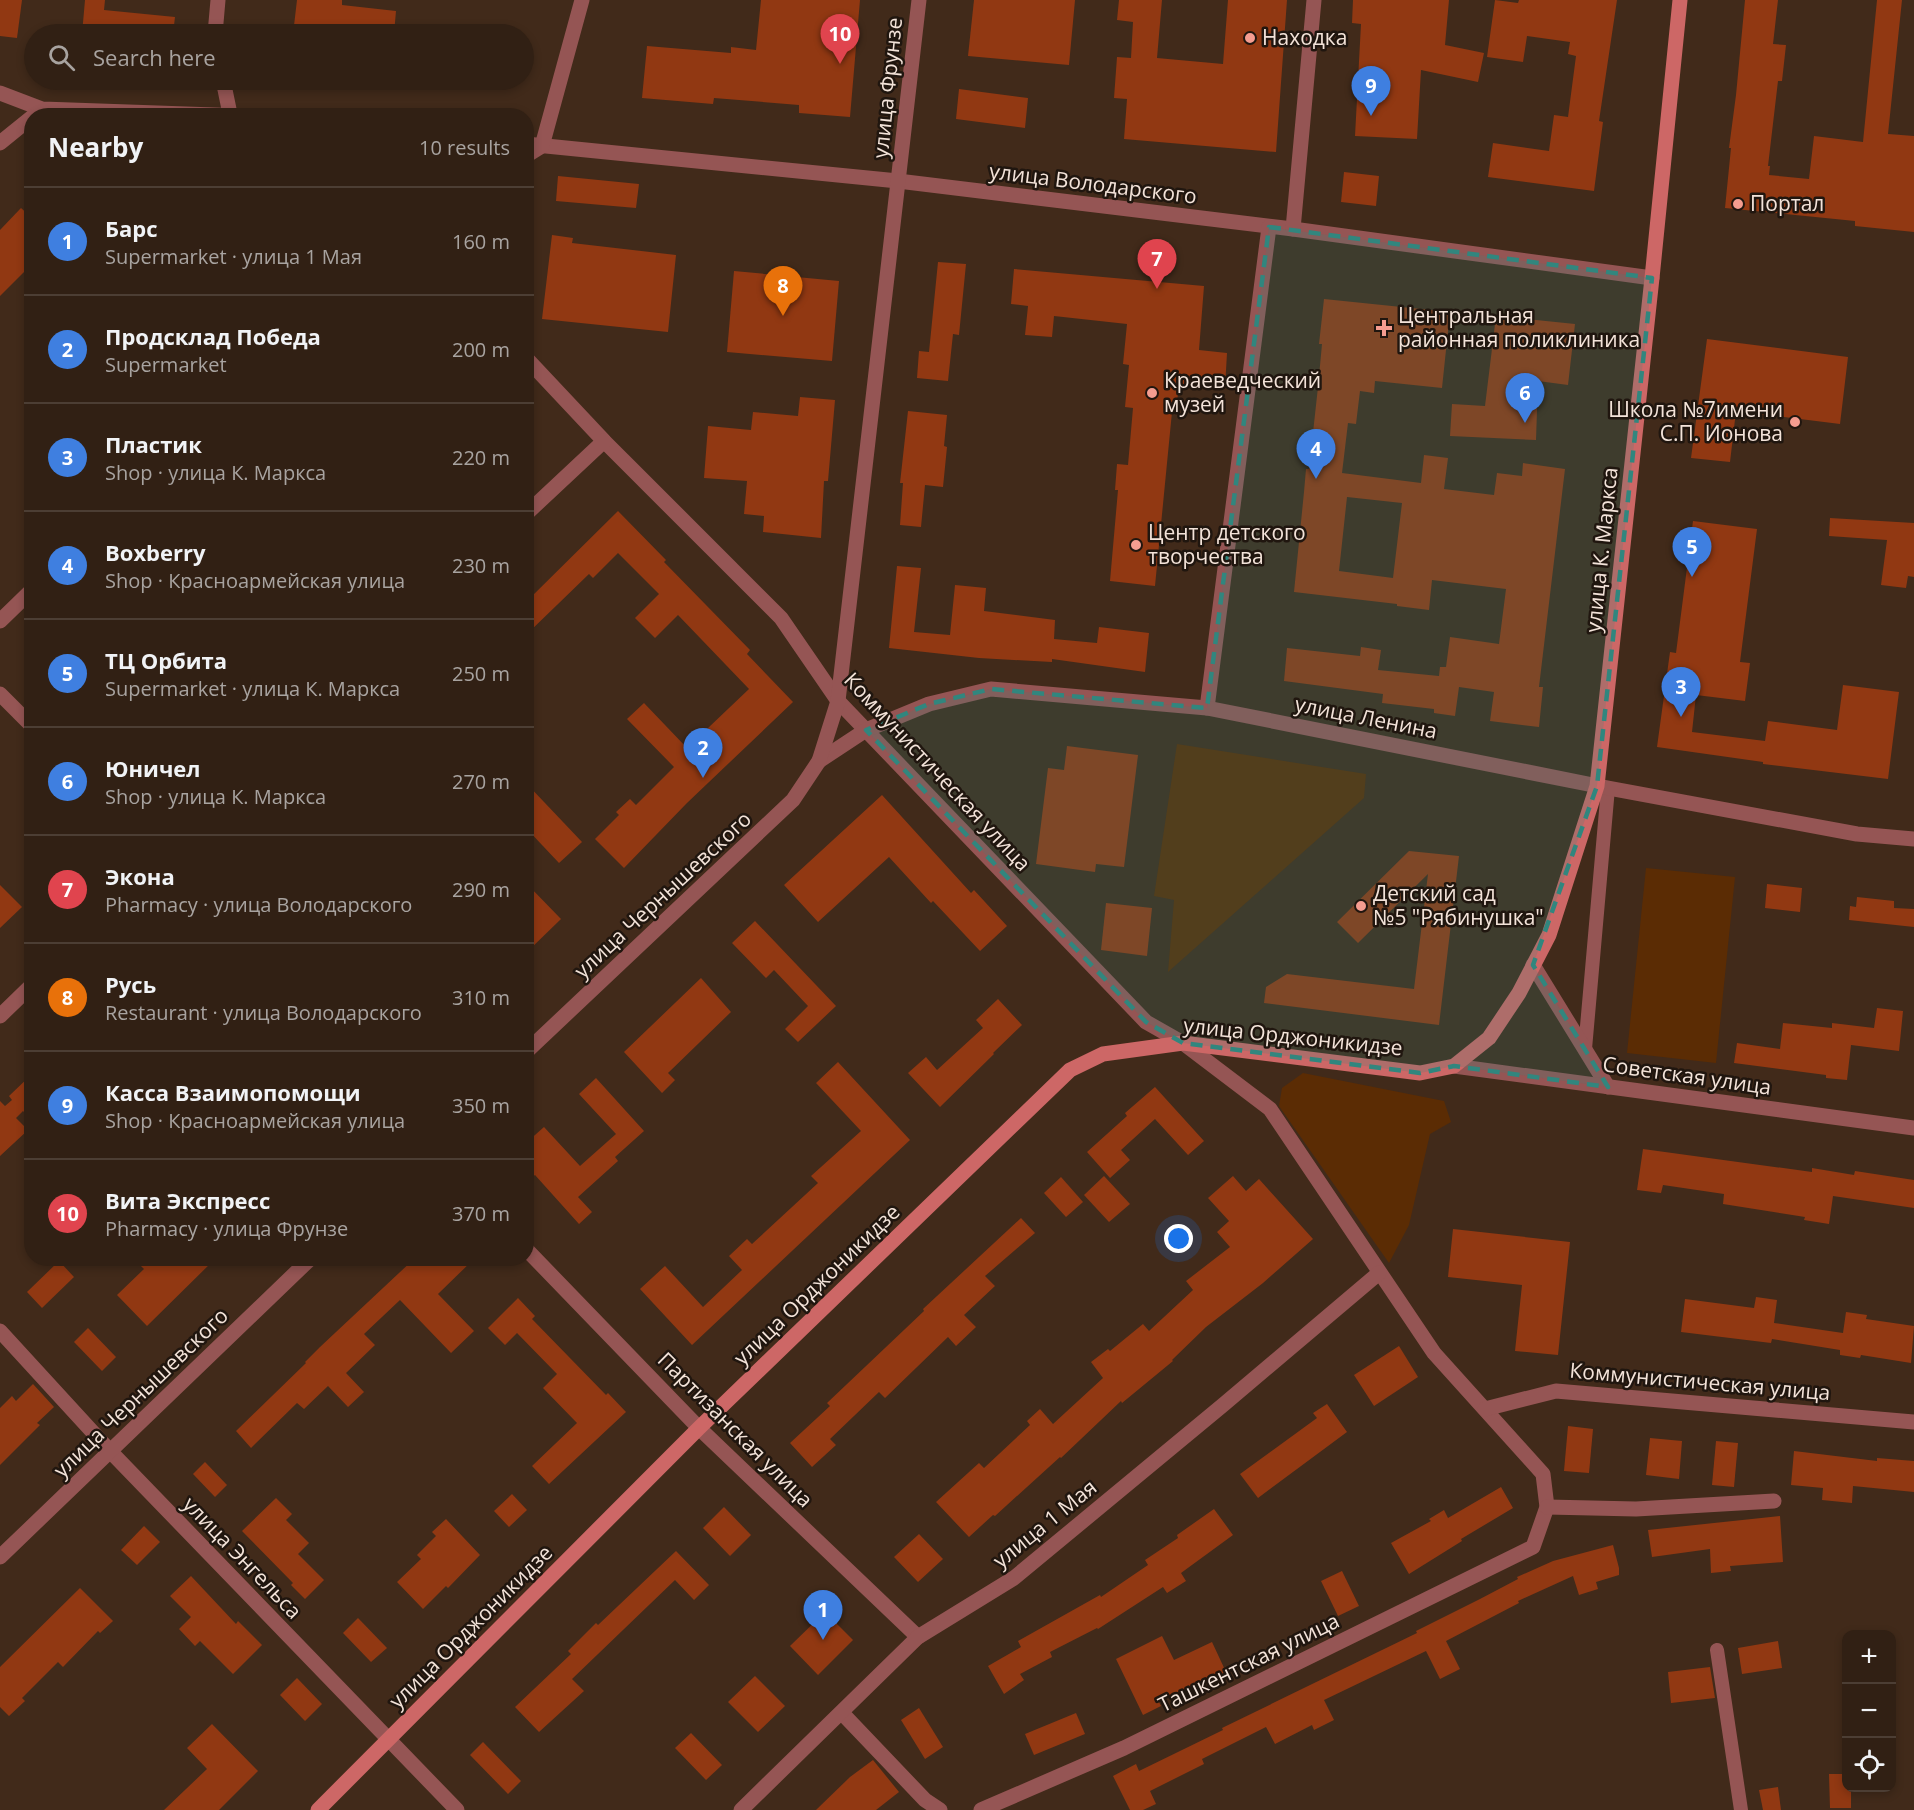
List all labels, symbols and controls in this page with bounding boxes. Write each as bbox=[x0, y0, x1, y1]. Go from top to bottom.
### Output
pin: 10 bbox=[820, 14, 860, 64]
street label: улица Фрунзе bbox=[866, 16, 908, 160]
place label: Находка bbox=[1262, 23, 1347, 51]
search box bbox=[24, 24, 534, 90]
marker: Находка bbox=[1243, 31, 1257, 45]
icon: search bbox=[45, 41, 78, 74]
text: Search here bbox=[93, 42, 216, 72]
pin: 9 bbox=[1352, 66, 1390, 116]
text: Nearby bbox=[48, 129, 143, 165]
text: 10 results bbox=[419, 134, 510, 161]
street label: улица Володарского bbox=[988, 156, 1198, 210]
place label: Портал bbox=[1750, 189, 1824, 217]
marker: Портал bbox=[1731, 197, 1745, 211]
text: Барс bbox=[105, 213, 158, 243]
text: 1 bbox=[62, 228, 73, 255]
text: 160 m bbox=[452, 228, 510, 255]
pin: 7 bbox=[1138, 240, 1176, 289]
text: Supermarket · улица 1 Мая bbox=[105, 243, 362, 270]
pin: 8 bbox=[764, 266, 802, 316]
place label: Центральная районная поликлиника bbox=[1398, 301, 1640, 353]
marker: Центральная районная поликлиника bbox=[1375, 319, 1393, 337]
text: Продсклад Победа bbox=[105, 321, 321, 351]
text: 2 bbox=[62, 336, 73, 363]
text: 200 m bbox=[452, 336, 510, 363]
text: Supermarket bbox=[105, 351, 227, 378]
place label: Краеведческий музей bbox=[1164, 366, 1321, 418]
pin: 6 bbox=[1506, 374, 1544, 423]
marker: Краеведческий музей bbox=[1145, 386, 1159, 400]
place label: Школа №7имени С.П. Ионова bbox=[1608, 395, 1783, 447]
marker: Школа №7имени С.П. Ионова bbox=[1788, 415, 1802, 429]
text: Пластик bbox=[105, 429, 202, 459]
pin: 4 bbox=[1296, 430, 1336, 479]
text: 3 bbox=[62, 444, 73, 471]
text: 220 m bbox=[452, 444, 510, 471]
text: Shop · улица К. Маркса bbox=[105, 459, 326, 486]
street label: улица К. Маркса bbox=[1578, 466, 1624, 634]
place label: Центр детского творчества bbox=[1148, 518, 1306, 570]
pin: 5 bbox=[1672, 528, 1712, 577]
text: Boxberry bbox=[105, 537, 206, 567]
marker: Центр детского творчества bbox=[1129, 538, 1143, 552]
text: 4 bbox=[62, 552, 73, 579]
text: 230 m bbox=[452, 552, 510, 579]
text: Shop · Красноармейская улица bbox=[105, 567, 405, 594]
text: ТЦ Орбита bbox=[105, 645, 227, 675]
text: 5 bbox=[62, 660, 73, 687]
text: 250 m bbox=[452, 660, 510, 687]
street label: Коммунистическая улица bbox=[838, 666, 1037, 877]
pin: 3 bbox=[1662, 668, 1700, 717]
text: Supermarket · улица К. Маркса bbox=[105, 675, 400, 702]
street label: улица Ленина bbox=[1293, 690, 1440, 745]
pin: 2 bbox=[684, 728, 722, 778]
text: Юничел bbox=[105, 753, 201, 783]
text: 6 bbox=[62, 768, 73, 795]
text: 270 m bbox=[452, 768, 510, 795]
text: Shop · улица К. Маркса bbox=[105, 783, 326, 810]
street label: улица Чернышевского bbox=[568, 805, 757, 984]
text: Экона bbox=[105, 861, 175, 891]
text: 7 bbox=[62, 876, 73, 903]
text: 290 m bbox=[452, 876, 510, 903]
place label: Детский сад №5 "Рябинушка" bbox=[1373, 879, 1544, 931]
text: Pharmacy · улица Володарского bbox=[105, 891, 412, 918]
marker: Детский сад №5 "Рябинушка" bbox=[1354, 899, 1368, 913]
text: Русь bbox=[105, 969, 156, 999]
text: 8 bbox=[62, 984, 73, 1011]
text: 310 m bbox=[452, 984, 510, 1011]
text: Restaurant · улица Володарского bbox=[105, 999, 422, 1026]
street label: улица Орджоникидзе bbox=[1182, 1011, 1404, 1061]
street label: Советская улица bbox=[1601, 1049, 1773, 1101]
text: Касса Взаимопомощи bbox=[105, 1077, 361, 1107]
text: 9 bbox=[62, 1092, 73, 1119]
text: 350 m bbox=[452, 1092, 510, 1119]
text: Shop · Красноармейская улица bbox=[105, 1107, 405, 1134]
text: Вита Экспресс bbox=[105, 1185, 270, 1215]
street label: улица Орджоникидзе bbox=[727, 1198, 905, 1371]
text: 10 bbox=[56, 1200, 79, 1227]
text: 370 m bbox=[452, 1200, 510, 1227]
text: Pharmacy · улица Фрунзе bbox=[105, 1215, 348, 1242]
your location bbox=[1164, 1224, 1193, 1253]
street label: улица Чернышевского bbox=[47, 1301, 234, 1483]
street label: Партизанская улица bbox=[652, 1346, 819, 1513]
street label: Коммунистическая улица bbox=[1569, 1356, 1832, 1406]
street label: улица 1 Мая bbox=[987, 1473, 1102, 1574]
street label: улица Энгельса bbox=[177, 1490, 308, 1624]
street label: улица Орджоникидзе bbox=[382, 1538, 558, 1714]
pin: 1 bbox=[804, 1590, 842, 1640]
street label: Ташкентская улица bbox=[1153, 1606, 1344, 1718]
map controls bbox=[1842, 1630, 1896, 1792]
button: + bbox=[1842, 1630, 1896, 1684]
button: − bbox=[1842, 1684, 1896, 1738]
button: locate bbox=[1842, 1738, 1896, 1792]

